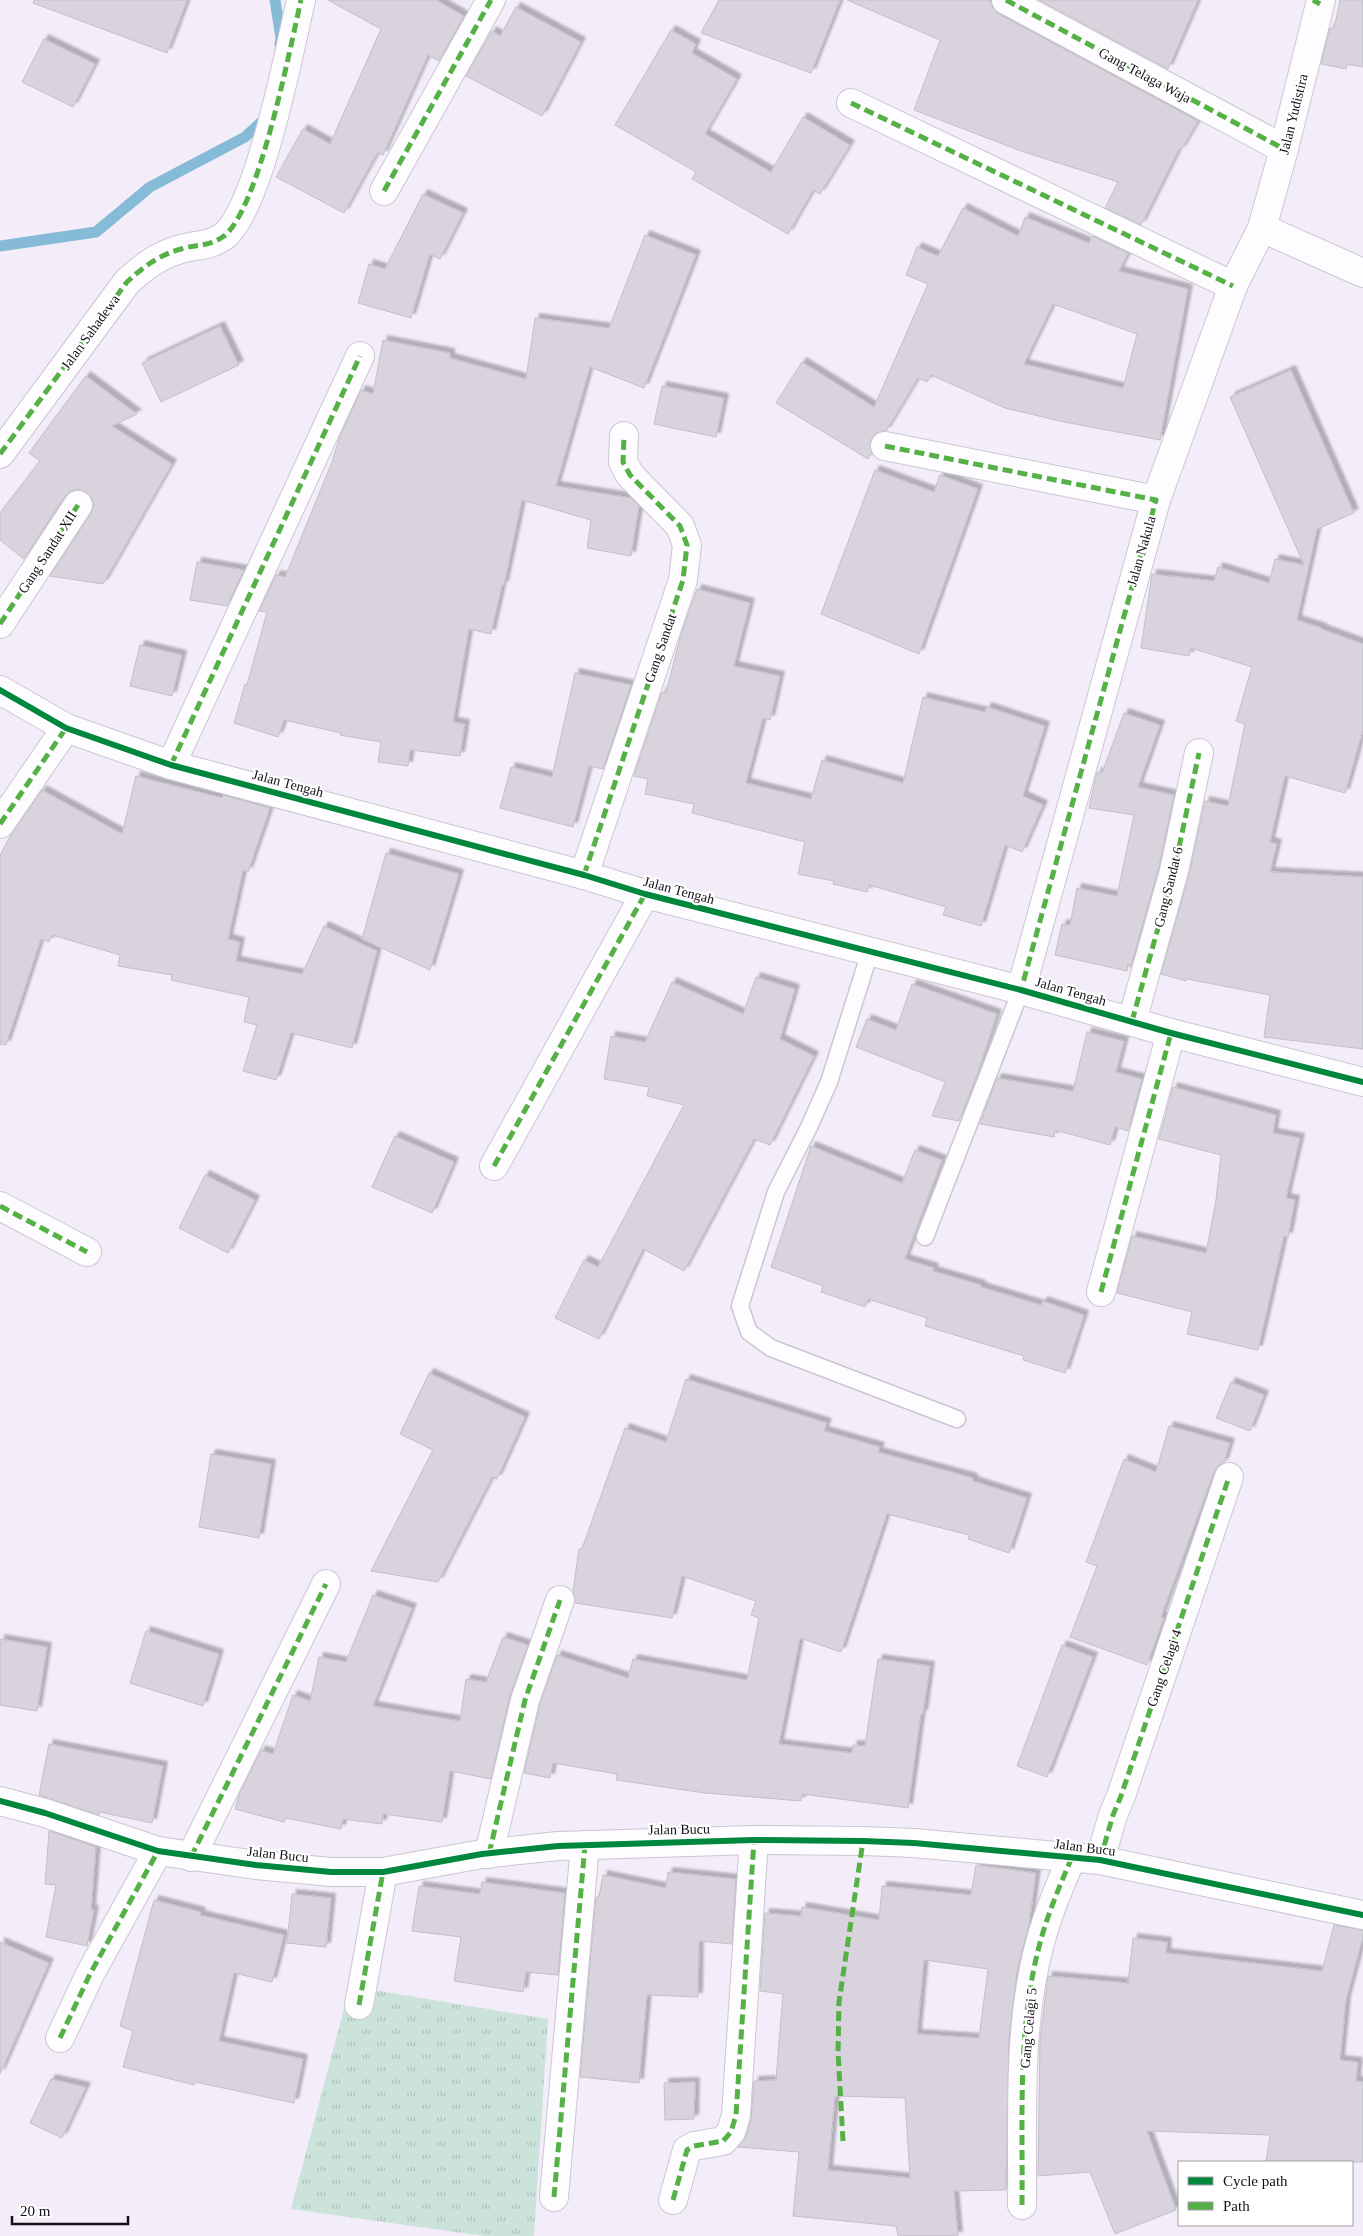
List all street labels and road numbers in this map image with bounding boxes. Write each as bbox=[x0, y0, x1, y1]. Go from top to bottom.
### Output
street label: Gang Telaga Waja bbox=[1096, 45, 1194, 106]
street label: Jalan Yudistira bbox=[1276, 72, 1311, 156]
street label: Jalan Sahadewa bbox=[58, 291, 123, 373]
street label: Gang Sandat XII bbox=[15, 508, 80, 596]
street label: Jalan Nakula bbox=[1124, 513, 1159, 588]
street label: Gang Sandat bbox=[642, 612, 679, 685]
street label: Jalan Tengah bbox=[251, 767, 325, 800]
street label: Gang Sandat 6 bbox=[1151, 845, 1186, 929]
street label: Jalan Tengah bbox=[642, 874, 716, 907]
street label: Jalan Tengah bbox=[1034, 974, 1108, 1009]
street label: Gang Celagi 4 bbox=[1144, 1627, 1185, 1709]
street label: Jalan Bucu bbox=[648, 1821, 710, 1838]
street label: Jalan Bucu bbox=[1053, 1836, 1117, 1859]
street label: Jalan Bucu bbox=[246, 1844, 309, 1865]
street label: Gang Celagi 5 bbox=[1018, 1987, 1039, 2069]

